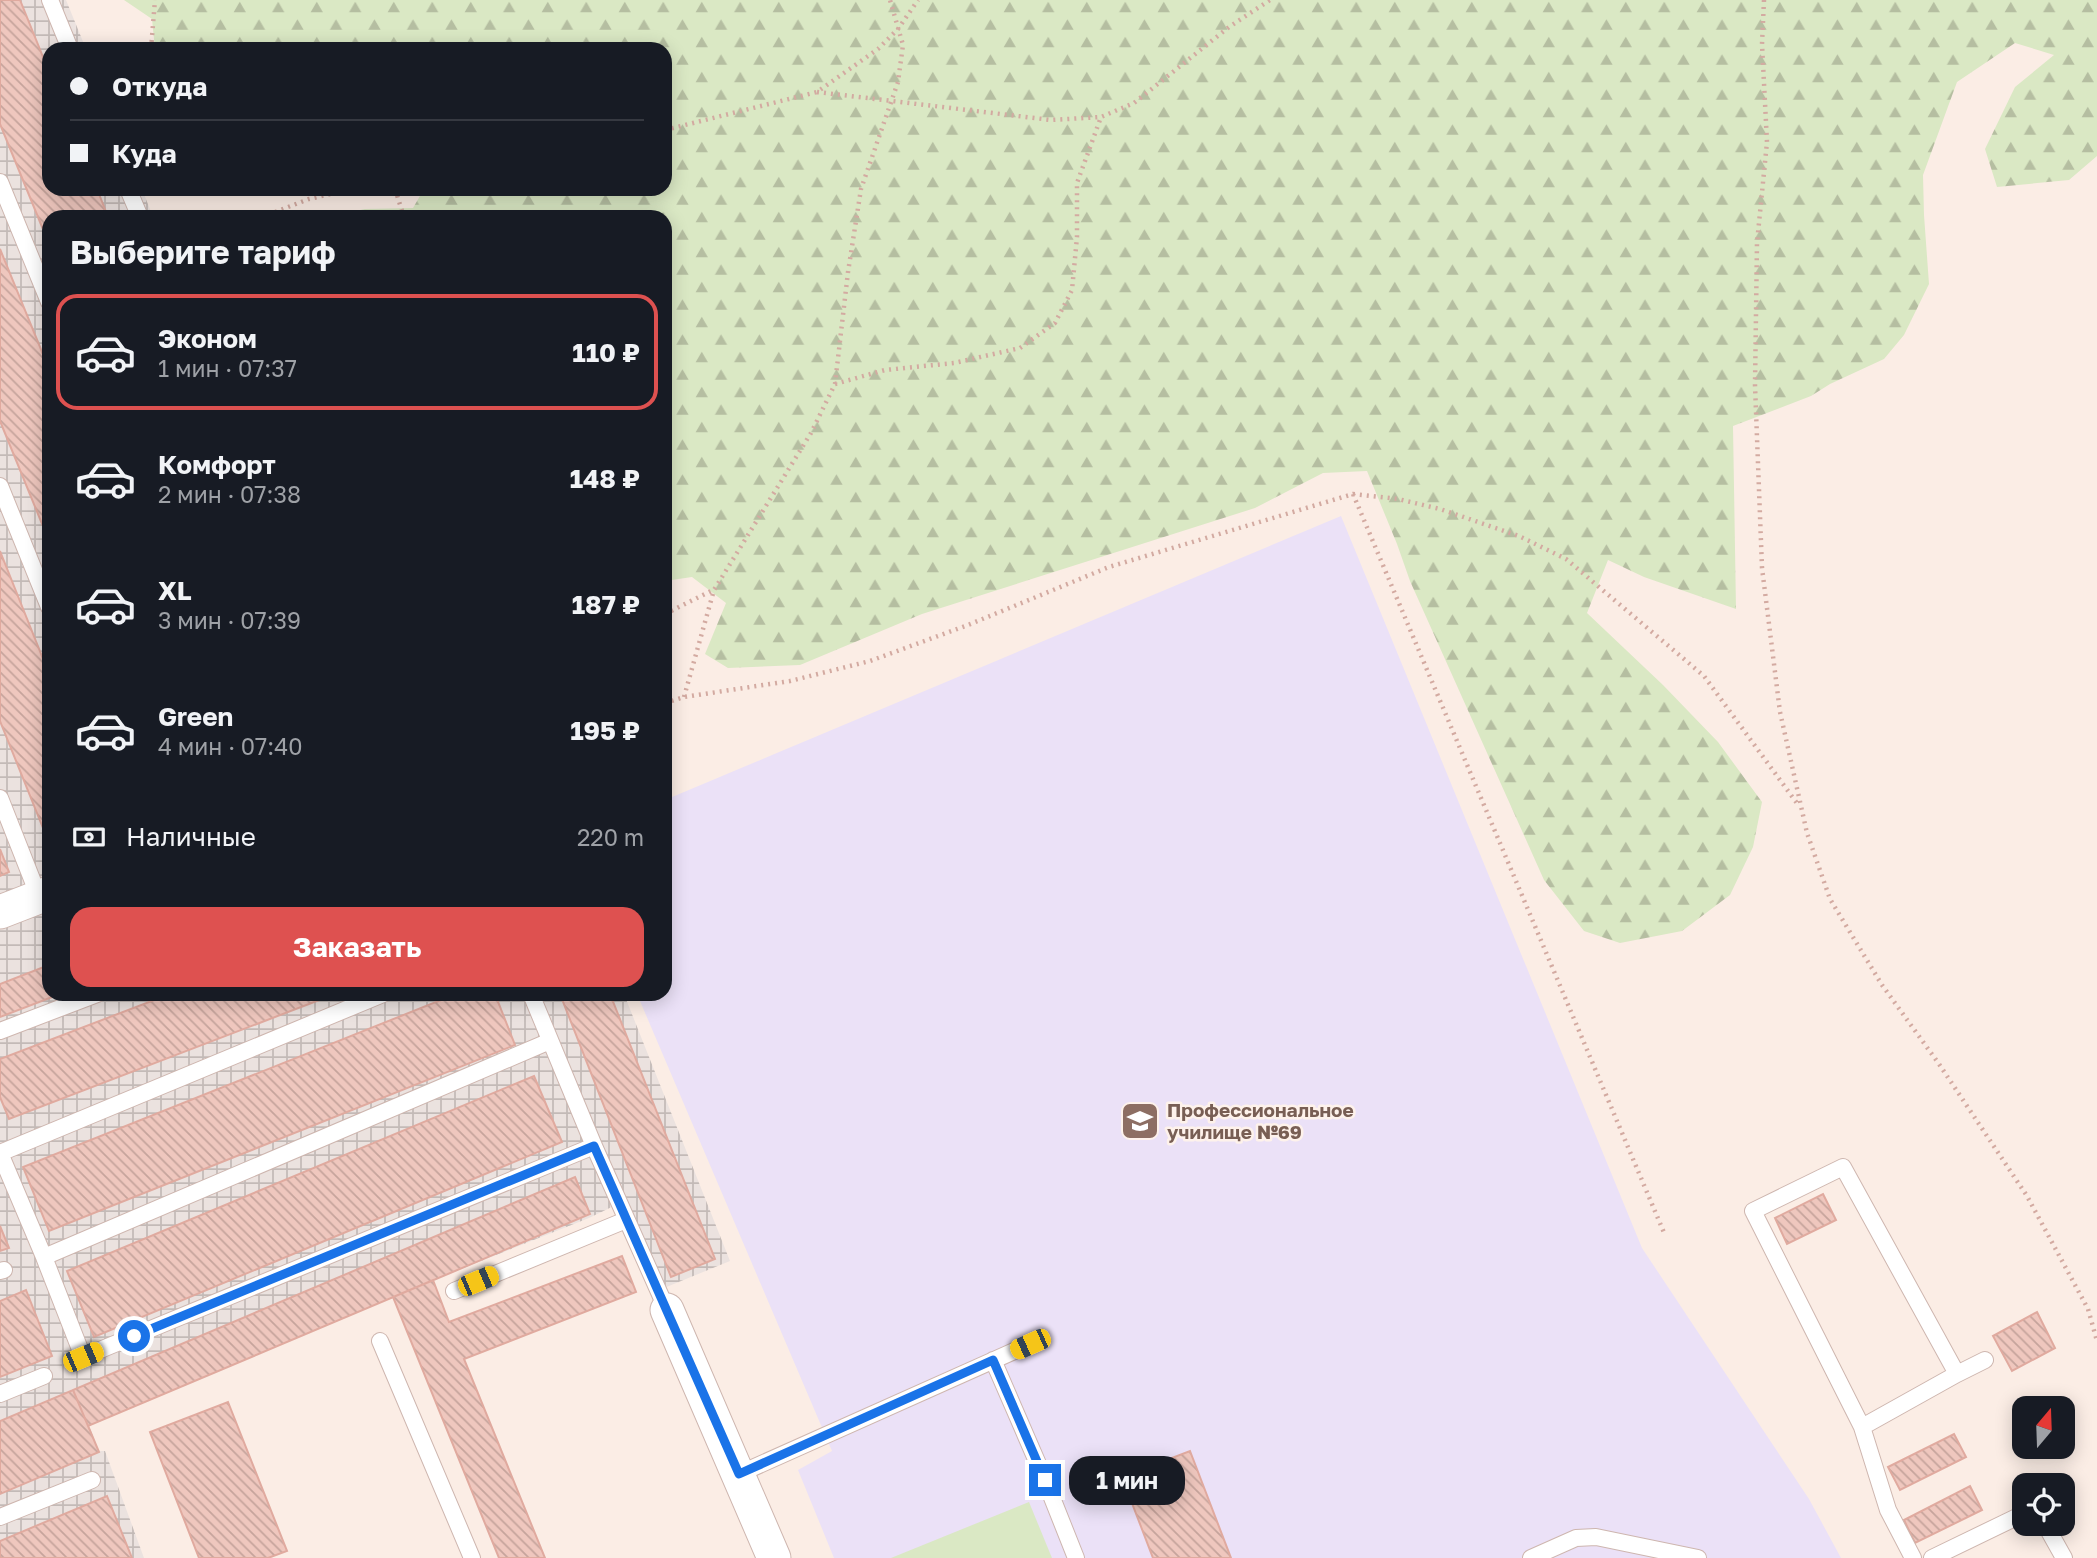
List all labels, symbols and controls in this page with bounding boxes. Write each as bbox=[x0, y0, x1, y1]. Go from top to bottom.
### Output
text: Откуда bbox=[112, 71, 207, 102]
text: Куда bbox=[112, 138, 177, 169]
text: Выберите тариф bbox=[70, 233, 336, 271]
icon: car bbox=[74, 321, 137, 384]
text: Эконом bbox=[158, 323, 257, 354]
text: 110 ₽ bbox=[572, 337, 640, 368]
text: 1 мин · 07:37 bbox=[158, 354, 297, 382]
icon: car bbox=[74, 447, 137, 510]
text: Комфорт bbox=[158, 449, 276, 480]
text: 148 ₽ bbox=[570, 463, 640, 494]
text: 2 мин · 07:38 bbox=[158, 480, 301, 508]
icon: car bbox=[74, 573, 137, 636]
text: XL bbox=[158, 575, 192, 606]
text: 187 ₽ bbox=[572, 589, 640, 620]
text: 3 мин · 07:39 bbox=[158, 606, 301, 634]
icon: car bbox=[74, 699, 137, 762]
text: Green bbox=[158, 701, 233, 732]
text: 195 ₽ bbox=[570, 715, 640, 746]
text: 4 мин · 07:40 bbox=[158, 732, 302, 760]
icon: cash bbox=[70, 818, 108, 856]
text: Наличные bbox=[126, 821, 256, 852]
text: 220 m bbox=[577, 823, 644, 851]
button: Заказать bbox=[70, 907, 644, 987]
place label: Профессиональное училище №69 bbox=[1167, 1098, 1354, 1143]
school or university icon: Профессиональное училище №69 bbox=[1119, 1100, 1161, 1142]
car bbox=[455, 1263, 502, 1299]
route start bbox=[118, 1320, 150, 1352]
car bbox=[1007, 1326, 1054, 1362]
car bbox=[60, 1339, 107, 1375]
north arrow bbox=[2012, 1396, 2076, 1460]
map controls bbox=[2012, 1396, 2075, 1536]
callout: 1 мин bbox=[1070, 1456, 1185, 1504]
route end bbox=[1029, 1464, 1061, 1496]
text: 1 мин bbox=[1096, 1466, 1158, 1494]
button: locate bbox=[2012, 1473, 2075, 1536]

